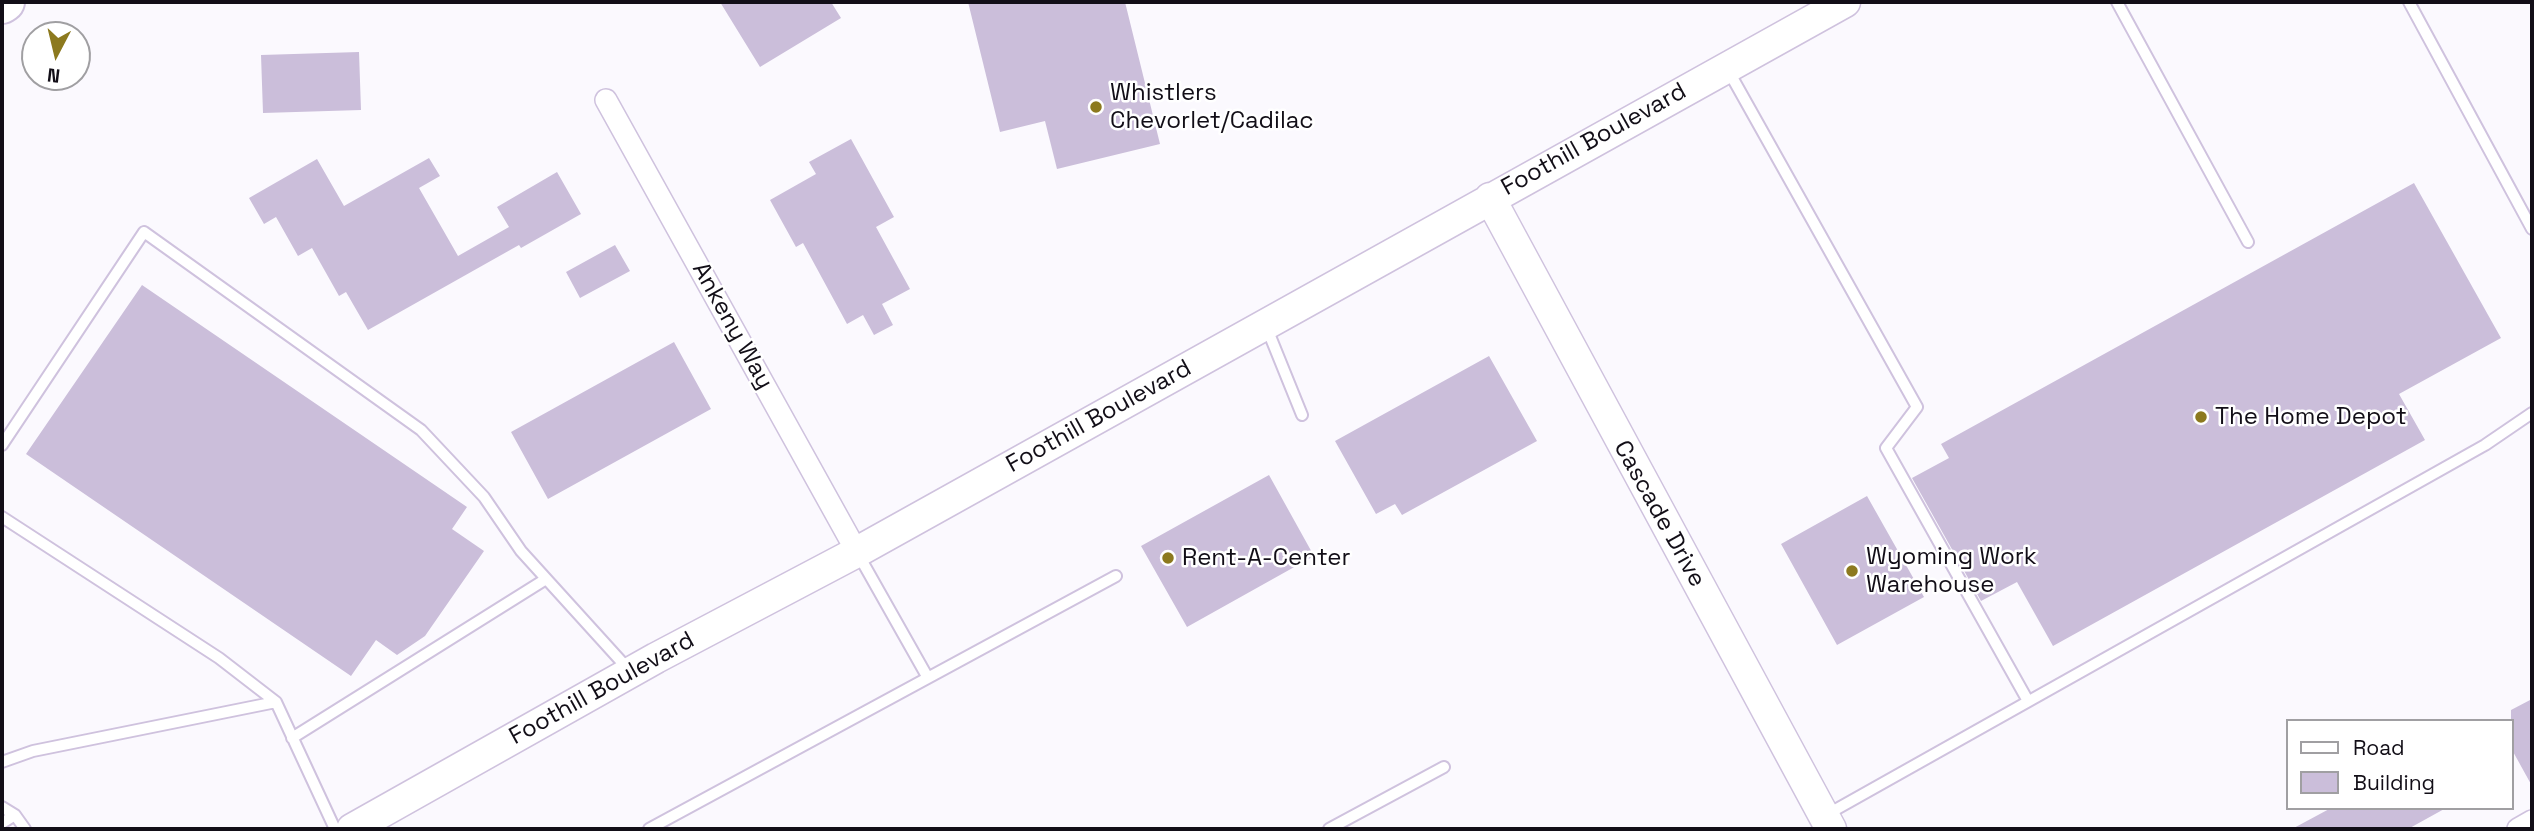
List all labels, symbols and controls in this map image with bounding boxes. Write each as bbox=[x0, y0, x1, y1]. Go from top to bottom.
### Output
north arrow bbox=[21, 21, 91, 91]
text: N bbox=[46, 62, 61, 89]
street label: Foothill Boulevard bbox=[1497, 77, 1691, 203]
place label: Whistlers Chevorlet/Cadilac bbox=[1110, 79, 1314, 135]
marker: Whistlers Chevorlet/Cadilac bbox=[1088, 99, 1104, 115]
street label: Ankeny Way bbox=[685, 258, 779, 394]
street label: Foothill Boulevard bbox=[1002, 354, 1196, 480]
place label: The Home Depot bbox=[2215, 403, 2407, 431]
marker: The Home Depot bbox=[2193, 409, 2209, 425]
street label: Cascade Drive bbox=[1607, 436, 1711, 592]
place label: Wyoming Work Warehouse bbox=[1866, 543, 2037, 599]
place label: Rent-A-Center bbox=[1182, 544, 1351, 572]
marker: Rent-A-Center bbox=[1160, 550, 1176, 566]
marker: Wyoming Work Warehouse bbox=[1844, 563, 1860, 579]
street label: Foothill Boulevard bbox=[505, 626, 699, 752]
legend bbox=[2286, 719, 2513, 810]
text: Road bbox=[2353, 734, 2405, 761]
text: Building bbox=[2353, 769, 2435, 796]

